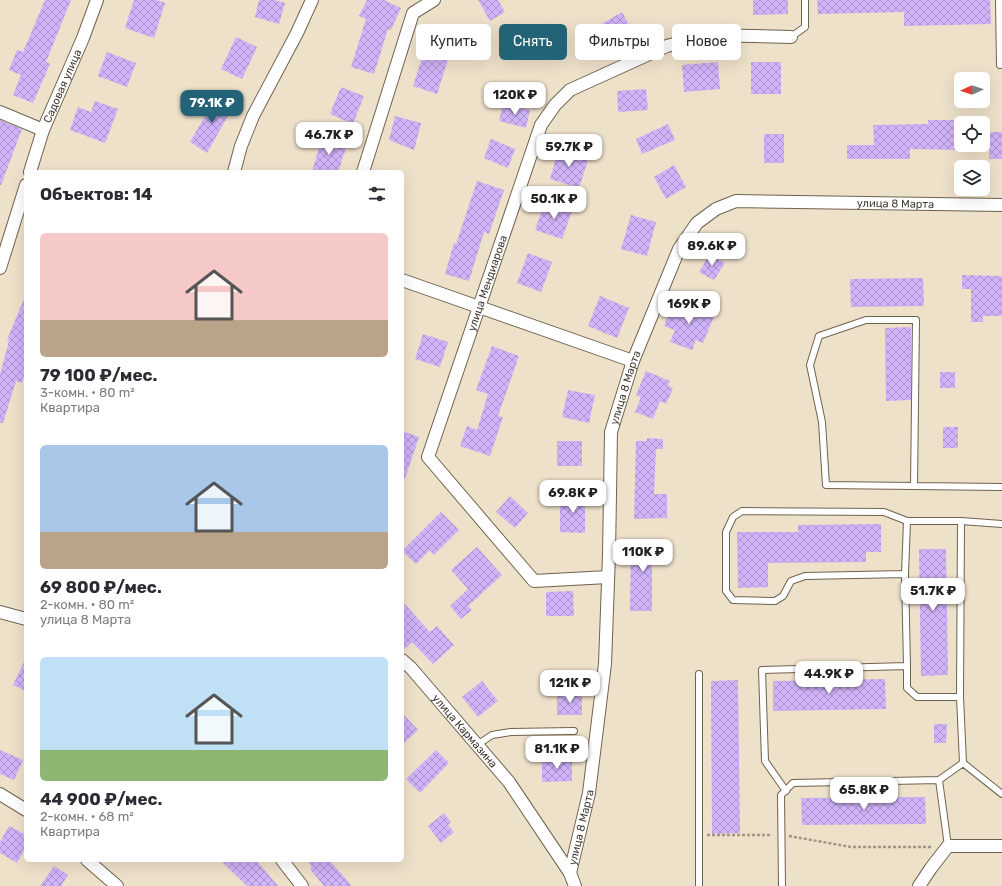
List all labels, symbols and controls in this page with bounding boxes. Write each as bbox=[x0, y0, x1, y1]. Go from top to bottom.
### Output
chip: Купить bbox=[416, 24, 491, 60]
chip: Снять bbox=[499, 24, 567, 60]
chip: Фильтры bbox=[575, 24, 664, 60]
chip: Новое bbox=[672, 24, 741, 60]
street label: Садовая улица bbox=[41, 47, 84, 125]
north arrow bbox=[954, 72, 990, 108]
map controls bbox=[954, 72, 990, 196]
pin: 120K ₽ bbox=[482, 82, 548, 116]
text: 120K ₽ bbox=[493, 87, 537, 102]
pin: 79.1K ₽ bbox=[175, 90, 249, 124]
text: 79.1K ₽ bbox=[189, 95, 235, 110]
button: locate bbox=[954, 116, 990, 152]
pin: 46.7K ₽ bbox=[292, 122, 366, 156]
text: 46.7K ₽ bbox=[305, 127, 353, 142]
pin: 59.7K ₽ bbox=[532, 134, 606, 168]
text: 59.7K ₽ bbox=[545, 139, 593, 154]
button: layers bbox=[954, 160, 990, 196]
icon: filters bbox=[366, 183, 388, 205]
text: Объектов: 14 bbox=[40, 184, 153, 204]
pin: 50.1K ₽ bbox=[517, 186, 591, 220]
text: 50.1K ₽ bbox=[530, 191, 578, 206]
street label: улица 8 Марта bbox=[857, 197, 934, 211]
pin: 89.6K ₽ bbox=[675, 233, 749, 267]
street label: улица Мендиарова bbox=[465, 234, 510, 333]
text: 89.6K ₽ bbox=[687, 238, 737, 253]
icon: home bbox=[178, 259, 250, 331]
pin: 169K ₽ bbox=[656, 291, 722, 325]
text: 169K ₽ bbox=[667, 296, 711, 311]
street label: улица 8 Марта bbox=[608, 349, 644, 426]
text: 79 100 ₽/мес. bbox=[40, 365, 157, 385]
text: 3-комн. · 80 m² bbox=[40, 385, 135, 400]
text: Квартира bbox=[40, 400, 100, 415]
icon: home bbox=[178, 471, 250, 543]
pin: 69.8K ₽ bbox=[536, 480, 610, 514]
text: 69.8K ₽ bbox=[548, 485, 598, 500]
pin: 110K ₽ bbox=[610, 539, 676, 573]
text: 110K ₽ bbox=[622, 544, 664, 559]
text: 69 800 ₽/мес. bbox=[40, 577, 162, 597]
pin: 51.7K ₽ bbox=[896, 578, 970, 612]
text: 51.7K ₽ bbox=[910, 583, 956, 598]
text: 2-комн. · 80 m² bbox=[40, 597, 134, 612]
text: улица 8 Марта bbox=[40, 612, 131, 627]
pin: 44.9K ₽ bbox=[792, 661, 866, 695]
text: 44.9K ₽ bbox=[804, 666, 854, 681]
pin: 121K ₽ bbox=[537, 670, 603, 704]
text: 121K ₽ bbox=[549, 675, 591, 690]
icon: home bbox=[178, 683, 250, 755]
street label: улица Кармазина bbox=[430, 692, 500, 771]
pin: 81.1K ₽ bbox=[520, 736, 594, 770]
text: 81.1K ₽ bbox=[534, 741, 580, 756]
pin: 65.8K ₽ bbox=[827, 777, 901, 811]
text: 65.8K ₽ bbox=[839, 782, 889, 797]
text: 44 900 ₽/мес. bbox=[40, 789, 162, 809]
street label: улица 8 Марта bbox=[566, 789, 596, 866]
text: 2-комн. · 68 m² bbox=[40, 809, 134, 824]
text: Квартира bbox=[40, 824, 100, 839]

